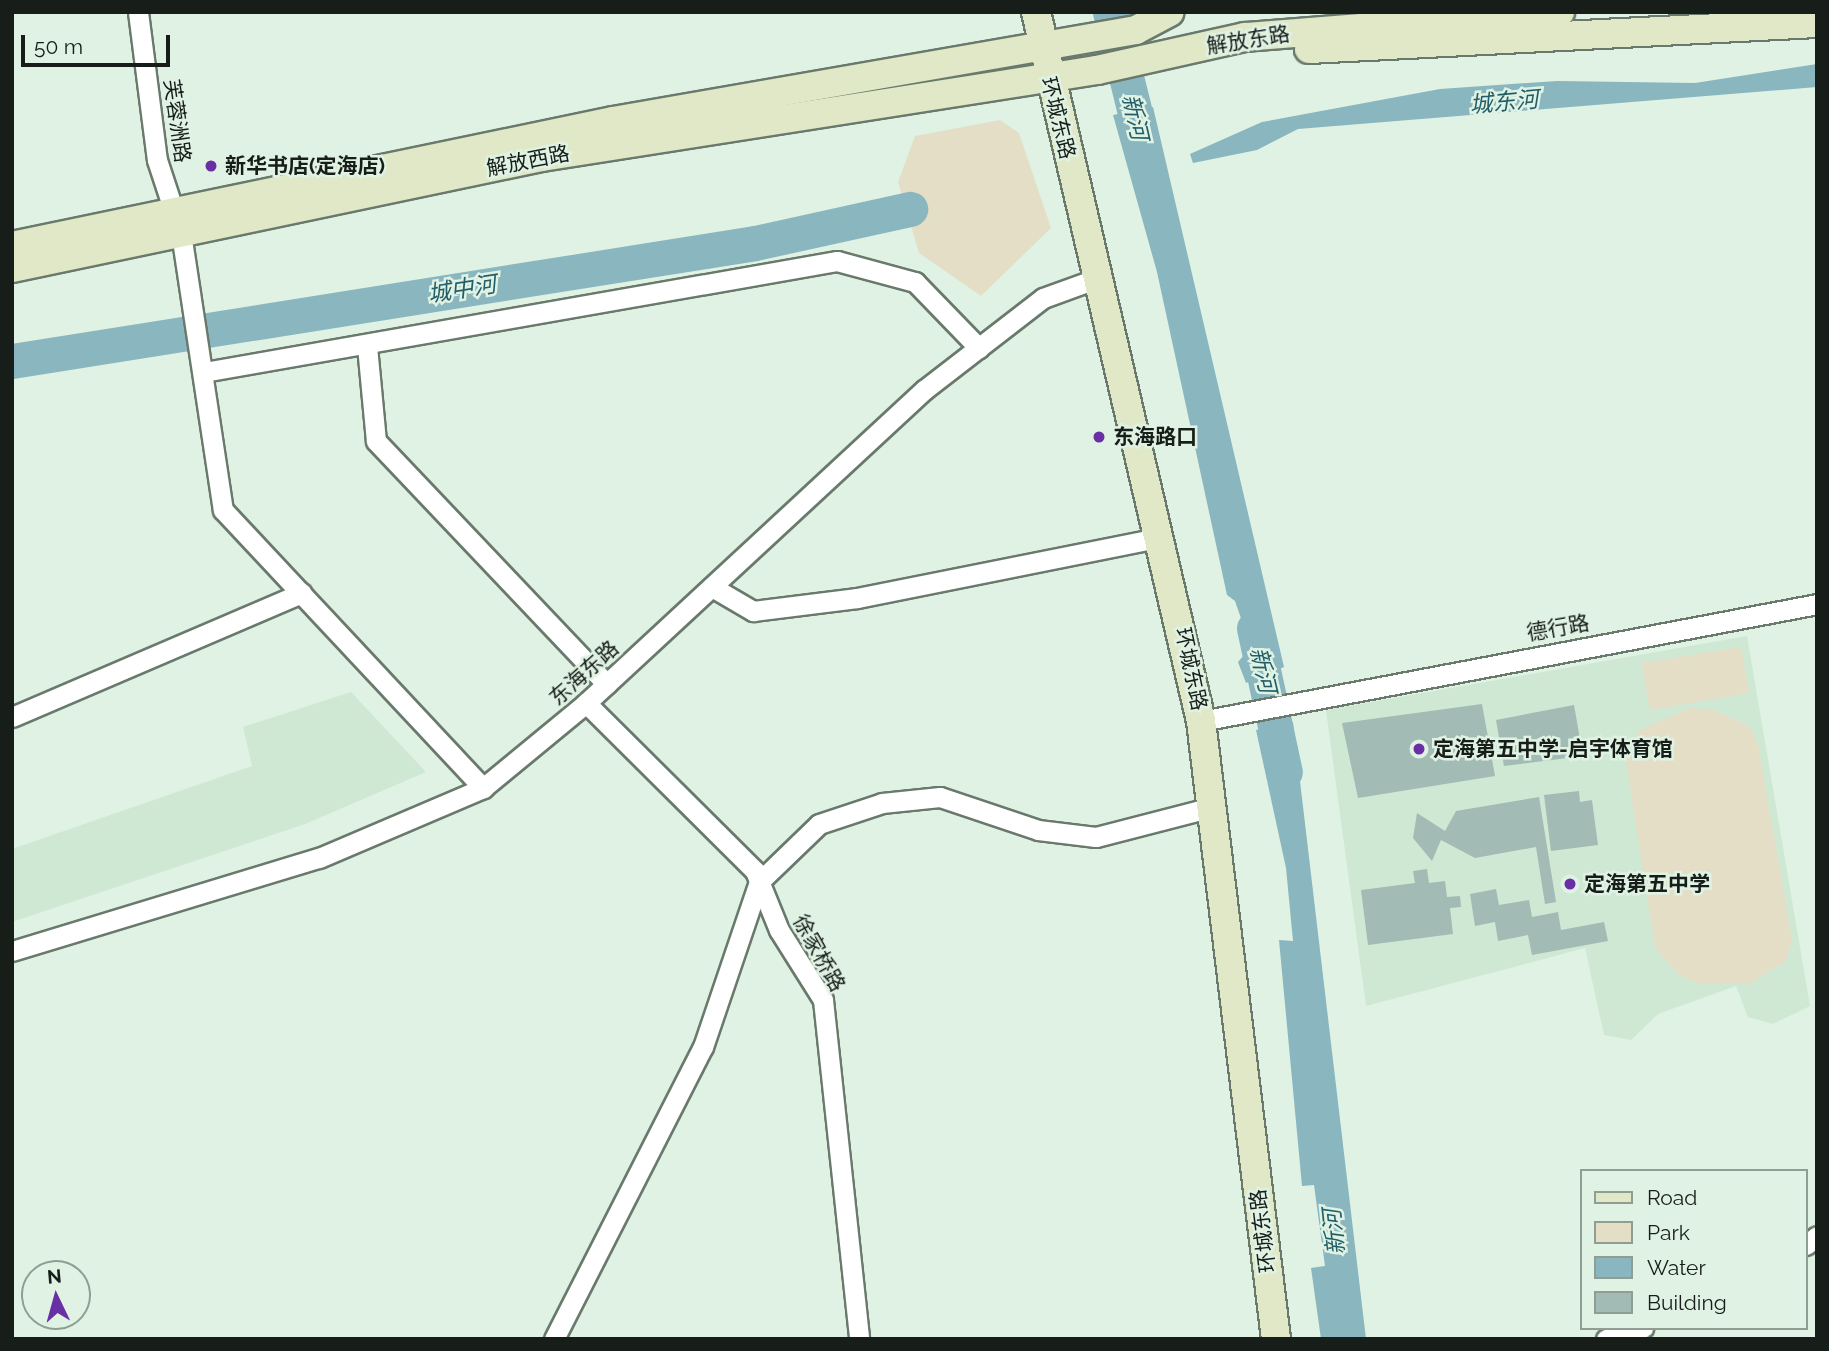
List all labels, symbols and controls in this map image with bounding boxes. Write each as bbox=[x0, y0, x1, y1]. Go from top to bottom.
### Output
scale bar bbox=[24, 21, 173, 65]
street label: 解放东路 bbox=[1205, 21, 1291, 59]
text: 50 m bbox=[34, 34, 83, 59]
street label: 环城东路 bbox=[1036, 74, 1080, 162]
street label: 芙蓉洲路 bbox=[159, 78, 195, 164]
water label: 城东河 bbox=[1468, 85, 1540, 119]
water label: 新河 bbox=[1116, 91, 1154, 143]
street label: 解放西路 bbox=[484, 141, 572, 181]
place label: 新华书店(定海店) bbox=[225, 153, 385, 179]
marker: 新华书店(定海店) bbox=[203, 158, 219, 174]
water label: 城中河 bbox=[426, 270, 498, 308]
place label: 东海路口 bbox=[1113, 424, 1197, 450]
marker: 东海路口 bbox=[1091, 429, 1107, 445]
street label: 德行路 bbox=[1525, 610, 1591, 646]
street label: 环城东路 bbox=[1170, 625, 1212, 713]
street label: 东海东路 bbox=[544, 636, 624, 710]
water label: 新河 bbox=[1244, 644, 1282, 696]
place label: 定海第五中学-启宇体育馆 bbox=[1433, 736, 1673, 762]
marker: 定海第五中学-启宇体育馆 bbox=[1411, 741, 1427, 757]
place label: 定海第五中学 bbox=[1584, 871, 1710, 897]
marker: 定海第五中学 bbox=[1562, 876, 1578, 892]
street label: 徐家桥路 bbox=[788, 910, 850, 996]
legend bbox=[1580, 1169, 1808, 1330]
text: Road bbox=[1647, 1185, 1697, 1210]
street label: 环城东路 bbox=[1245, 1188, 1281, 1274]
water label: 新河 bbox=[1318, 1208, 1350, 1256]
text: Park bbox=[1647, 1220, 1690, 1245]
text: Water bbox=[1647, 1255, 1706, 1280]
north arrow bbox=[21, 1260, 91, 1330]
text: N bbox=[46, 1264, 63, 1288]
text: Building bbox=[1647, 1290, 1727, 1315]

